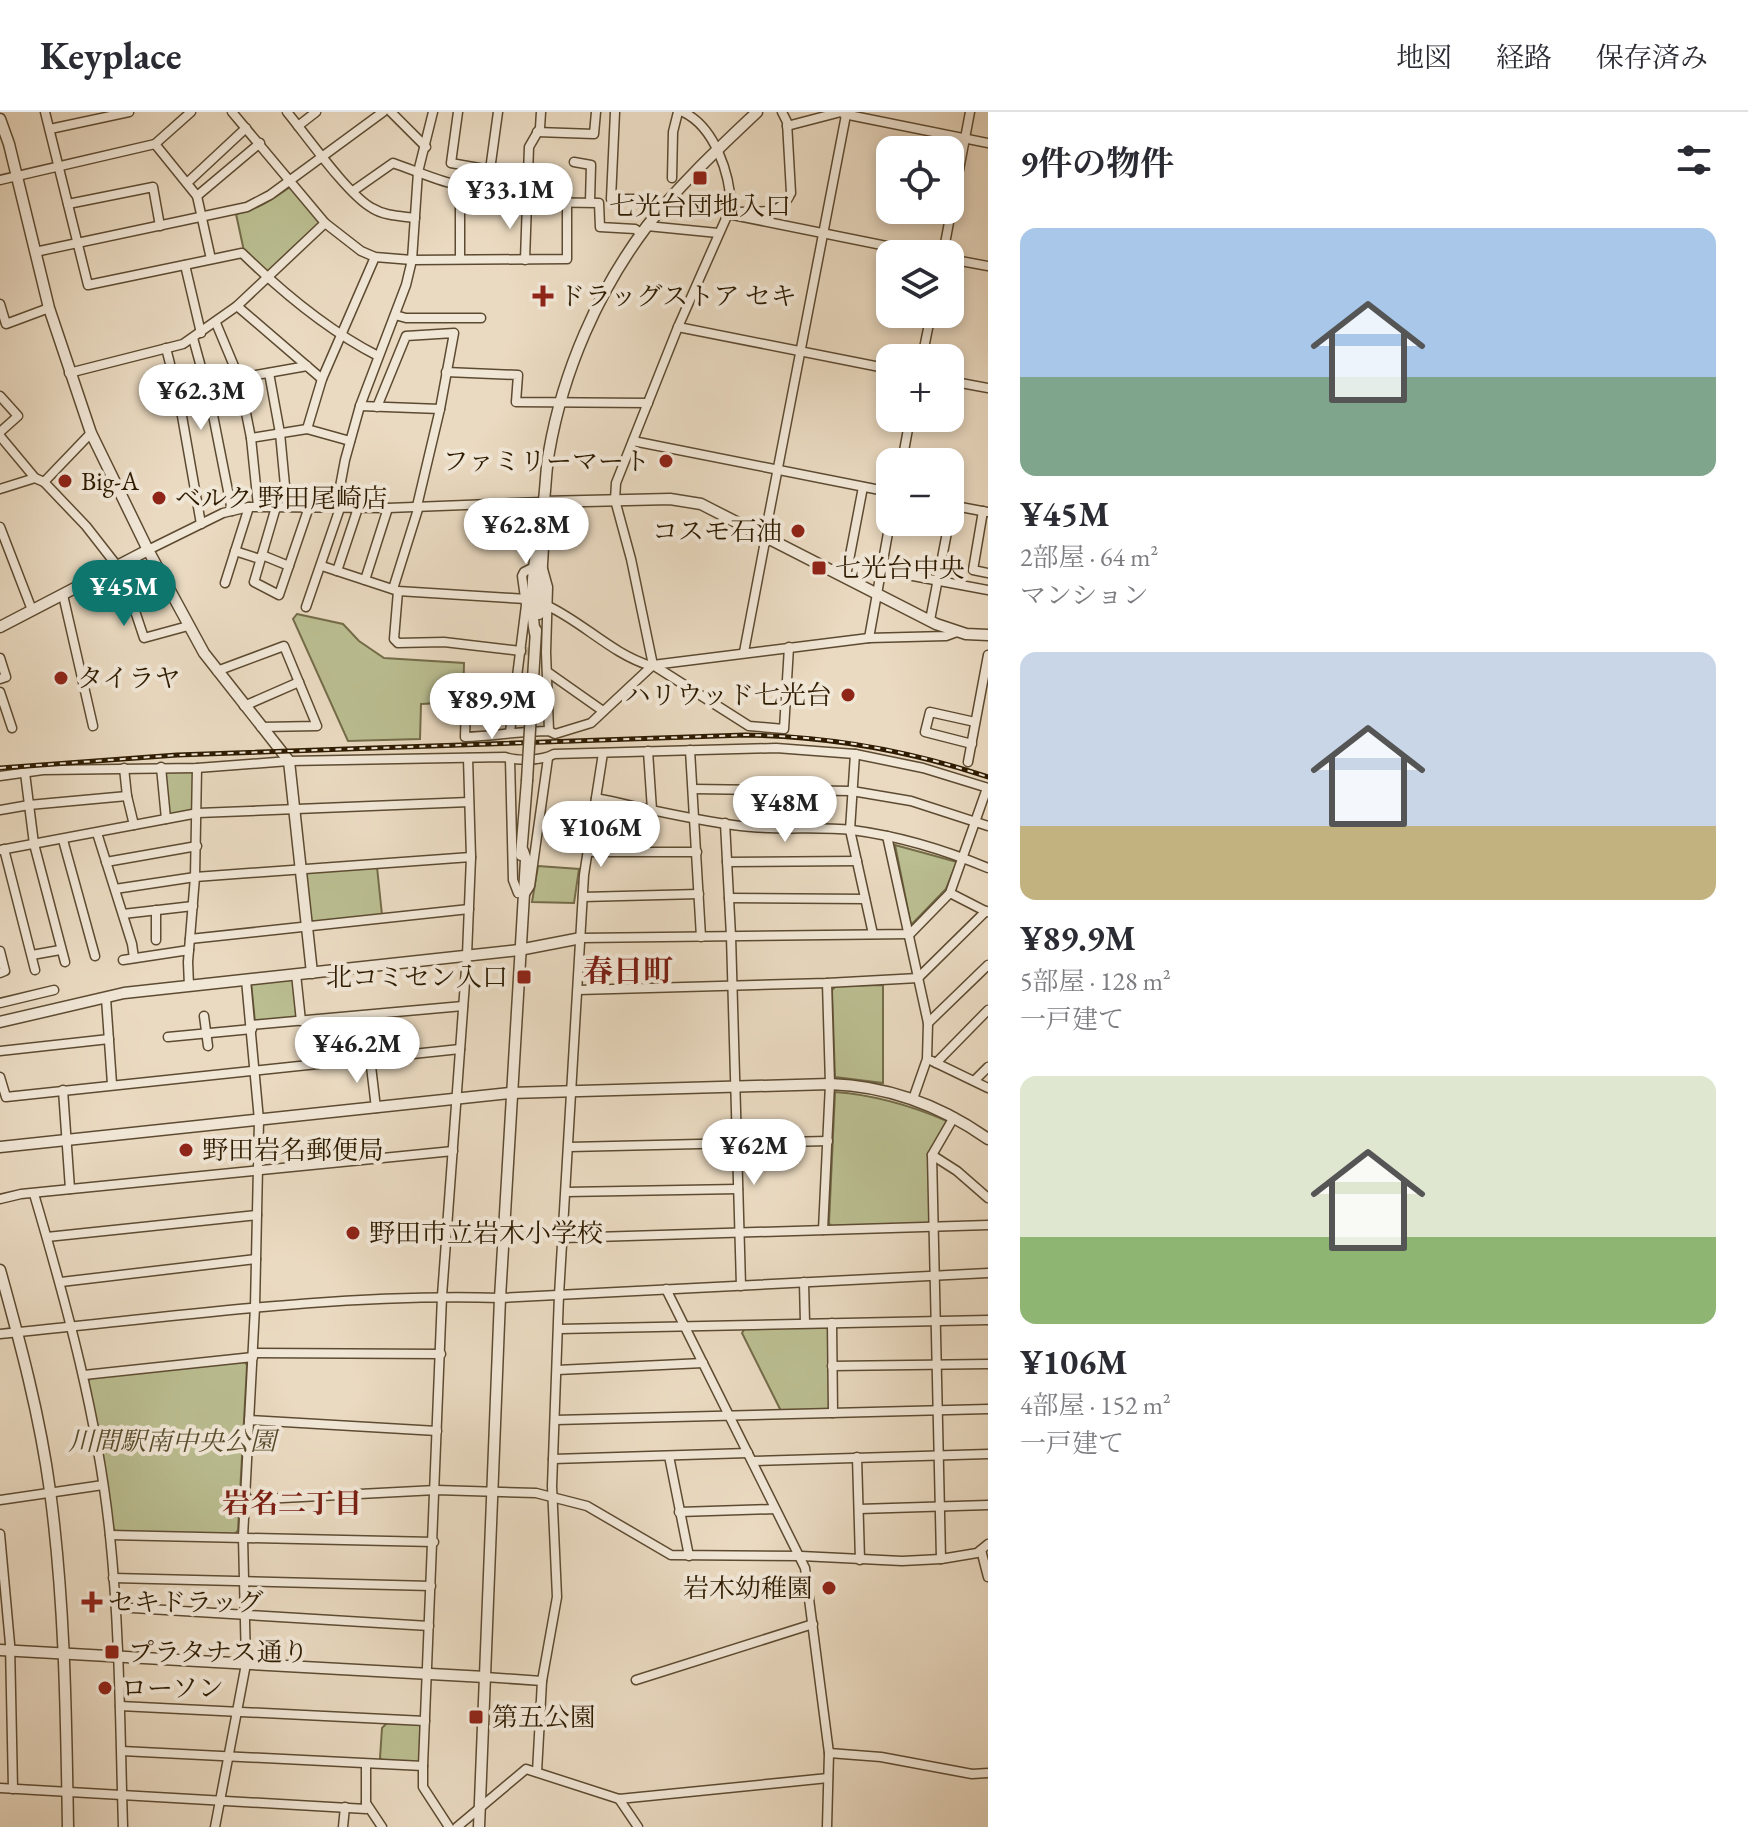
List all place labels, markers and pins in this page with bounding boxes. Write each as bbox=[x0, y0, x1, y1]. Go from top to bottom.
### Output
pin: ¥33.1M bbox=[445, 163, 575, 231]
marker: 七光台団地入口 bbox=[691, 169, 709, 187]
place label: 七光台団地入口 bbox=[609, 189, 791, 223]
place label: ドラッグストア セキ bbox=[559, 279, 797, 313]
marker: ドラッグストア セキ bbox=[534, 287, 552, 305]
pin: ¥62.3M bbox=[136, 364, 266, 432]
place label: ファミリーマート bbox=[443, 444, 650, 478]
marker: ファミリーマート bbox=[657, 452, 675, 470]
place label: Big-A bbox=[81, 464, 140, 498]
marker: Big-A bbox=[56, 472, 74, 490]
place label: ベルク 野田尾崎店 bbox=[175, 481, 388, 515]
marker: ベルク 野田尾崎店 bbox=[150, 489, 168, 507]
pin: ¥62.8M bbox=[461, 498, 591, 566]
place label: コスモ石油 bbox=[652, 514, 782, 548]
marker: コスモ石油 bbox=[789, 522, 807, 540]
place label: 七光台中央 bbox=[835, 551, 965, 585]
marker: 七光台中央 bbox=[810, 559, 828, 577]
pin: ¥45M bbox=[77, 560, 171, 628]
place label: タイラヤ bbox=[77, 661, 180, 695]
marker: タイラヤ bbox=[52, 669, 70, 687]
pin: ¥89.9M bbox=[427, 673, 557, 741]
place label: ハリウッド七光台 bbox=[625, 678, 832, 712]
marker: ハリウッド七光台 bbox=[839, 686, 857, 704]
pin: ¥48M bbox=[738, 776, 832, 844]
pin: ¥106M bbox=[545, 801, 657, 869]
place label: 北コミセン入口 bbox=[326, 960, 508, 994]
marker: 北コミセン入口 bbox=[515, 968, 533, 986]
pin: ¥46.2M bbox=[292, 1017, 422, 1085]
pin: ¥62M bbox=[707, 1119, 801, 1187]
place label: 野田岩名郵便局 bbox=[202, 1133, 384, 1167]
marker: 野田岩名郵便局 bbox=[177, 1141, 195, 1159]
place label: 野田市立岩木小学校 bbox=[369, 1216, 603, 1250]
marker: 野田市立岩木小学校 bbox=[344, 1224, 362, 1242]
place label: 岩木幼稚園 bbox=[683, 1571, 813, 1605]
marker: 岩木幼稚園 bbox=[820, 1579, 838, 1597]
place label: セキドラッグ bbox=[108, 1585, 263, 1619]
marker: セキドラッグ bbox=[83, 1593, 101, 1611]
place label: プラタナス通り bbox=[128, 1635, 309, 1669]
marker: プラタナス通り bbox=[103, 1643, 121, 1661]
place label: ローソン bbox=[121, 1671, 224, 1705]
marker: ローソン bbox=[96, 1679, 114, 1697]
place label: 第五公園 bbox=[492, 1700, 596, 1734]
marker: 第五公園 bbox=[467, 1708, 485, 1726]

